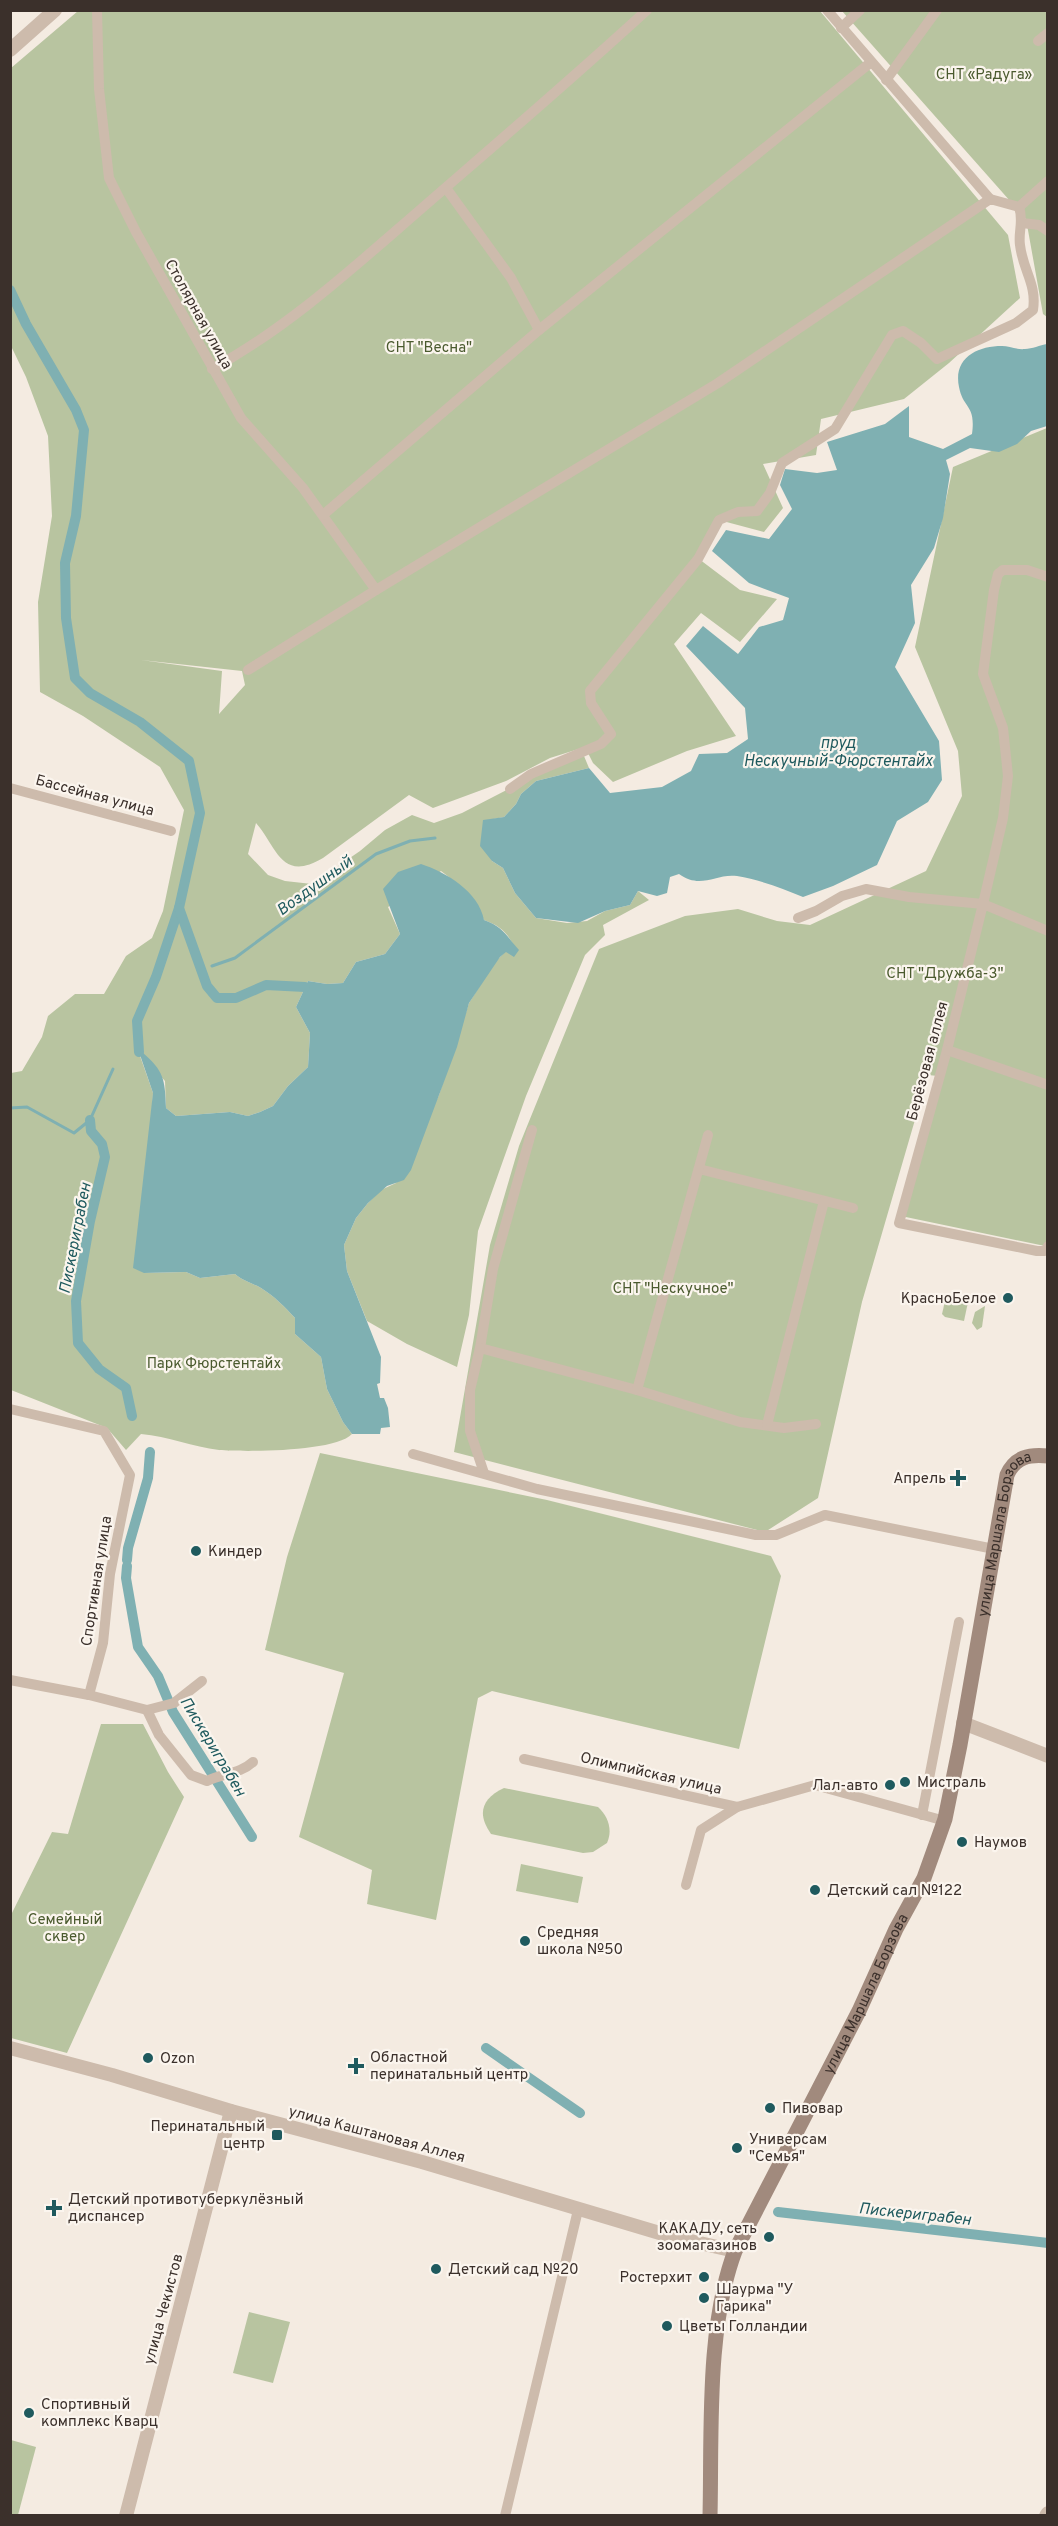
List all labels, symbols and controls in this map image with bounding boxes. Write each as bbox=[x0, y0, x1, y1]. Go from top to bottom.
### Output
park label: СНТ «Радуга» bbox=[936, 66, 1033, 85]
street label: Столярная улица bbox=[160, 256, 236, 373]
park label: СНТ "Весна" bbox=[386, 339, 472, 358]
water label: пруд Нескучный-Фюрстентайх bbox=[743, 734, 934, 772]
street label: Бассейная улица bbox=[33, 771, 156, 821]
water label: Воздушный bbox=[273, 852, 358, 921]
park label: СНТ "Дружба-3" bbox=[886, 965, 1004, 984]
street label: Берёзовая аллея bbox=[903, 1000, 954, 1123]
water label: Пискериграбен bbox=[55, 1180, 97, 1296]
park label: СНТ "Нескучное" bbox=[612, 1280, 734, 1299]
place label: КрасноБелое bbox=[901, 1290, 996, 1309]
marker: КрасноБелое bbox=[1001, 1291, 1015, 1305]
park label: Парк Фюрстентайх bbox=[147, 1355, 281, 1374]
street label: улица Маршала Борзова bbox=[974, 1448, 1034, 1619]
place label: Апрель bbox=[893, 1470, 946, 1489]
marker: Апрель bbox=[951, 1471, 965, 1485]
street label: Спортивная улица bbox=[78, 1515, 117, 1648]
place label: Киндер bbox=[208, 1543, 262, 1562]
marker: Киндер bbox=[189, 1544, 203, 1558]
water label: Пискериграбен bbox=[175, 1694, 250, 1801]
street label: Олимпийская улица bbox=[578, 1749, 723, 1800]
place label: Мистраль bbox=[917, 1774, 986, 1793]
marker: Мистраль bbox=[898, 1775, 912, 1789]
place label: Лал-авто bbox=[812, 1777, 878, 1796]
marker: Лал-авто bbox=[883, 1778, 897, 1792]
place label: Наумов bbox=[974, 1834, 1027, 1853]
marker: Наумов bbox=[955, 1835, 969, 1849]
place label: Детский сал №122 bbox=[827, 1882, 962, 1901]
marker: Детский сал №122 bbox=[808, 1883, 822, 1897]
park label: Семейный сквер bbox=[28, 1911, 102, 1947]
street label: улица Маршала Борзова bbox=[820, 1911, 913, 2078]
place label: Средняя школа №50 bbox=[537, 1924, 623, 1960]
marker: Средняя школа №50 bbox=[518, 1934, 532, 1948]
place label: Областной перинатальный центр bbox=[370, 2049, 528, 2085]
place label: Ozon bbox=[160, 2050, 195, 2069]
marker: Ozon bbox=[141, 2051, 155, 2065]
marker: Областной перинатальный центр bbox=[347, 2057, 365, 2075]
place label: Пивовар bbox=[782, 2100, 843, 2119]
marker: Пивовар bbox=[763, 2101, 777, 2115]
street label: улица Каштановая Аллея bbox=[286, 2103, 467, 2168]
place label: Перинатальный центр bbox=[151, 2118, 265, 2154]
marker: Перинатальный центр bbox=[270, 2128, 284, 2142]
place label: Универсам "Семья" bbox=[749, 2131, 827, 2167]
marker: Универсам "Семья" bbox=[730, 2141, 744, 2155]
place label: Детский противотуберкулёзный диспансер bbox=[68, 2191, 303, 2227]
marker: Детский противотуберкулёзный диспансер bbox=[45, 2199, 63, 2217]
water label: Пискериграбен bbox=[858, 2199, 973, 2231]
place label: КАКАДУ, сеть зоомагазинов bbox=[657, 2220, 757, 2256]
marker: КАКАДУ, сеть зоомагазинов bbox=[762, 2230, 776, 2244]
street label: улица Чекистов bbox=[141, 2252, 188, 2367]
place label: Детский сад №20 bbox=[448, 2261, 579, 2280]
marker: Детский сад №20 bbox=[429, 2262, 443, 2276]
place label: Ростерхит bbox=[619, 2269, 692, 2288]
marker: Ростерхит bbox=[697, 2270, 711, 2284]
place label: Шаурма "У Гарика" bbox=[716, 2281, 793, 2317]
marker: Шаурма "У Гарика" bbox=[697, 2291, 711, 2305]
place label: Цветы Голландии bbox=[679, 2318, 807, 2337]
marker: Цветы Голландии bbox=[660, 2319, 674, 2333]
place label: Спортивный комплекс Кварц bbox=[41, 2396, 158, 2432]
marker: Спортивный комплекс Кварц bbox=[22, 2406, 36, 2420]

